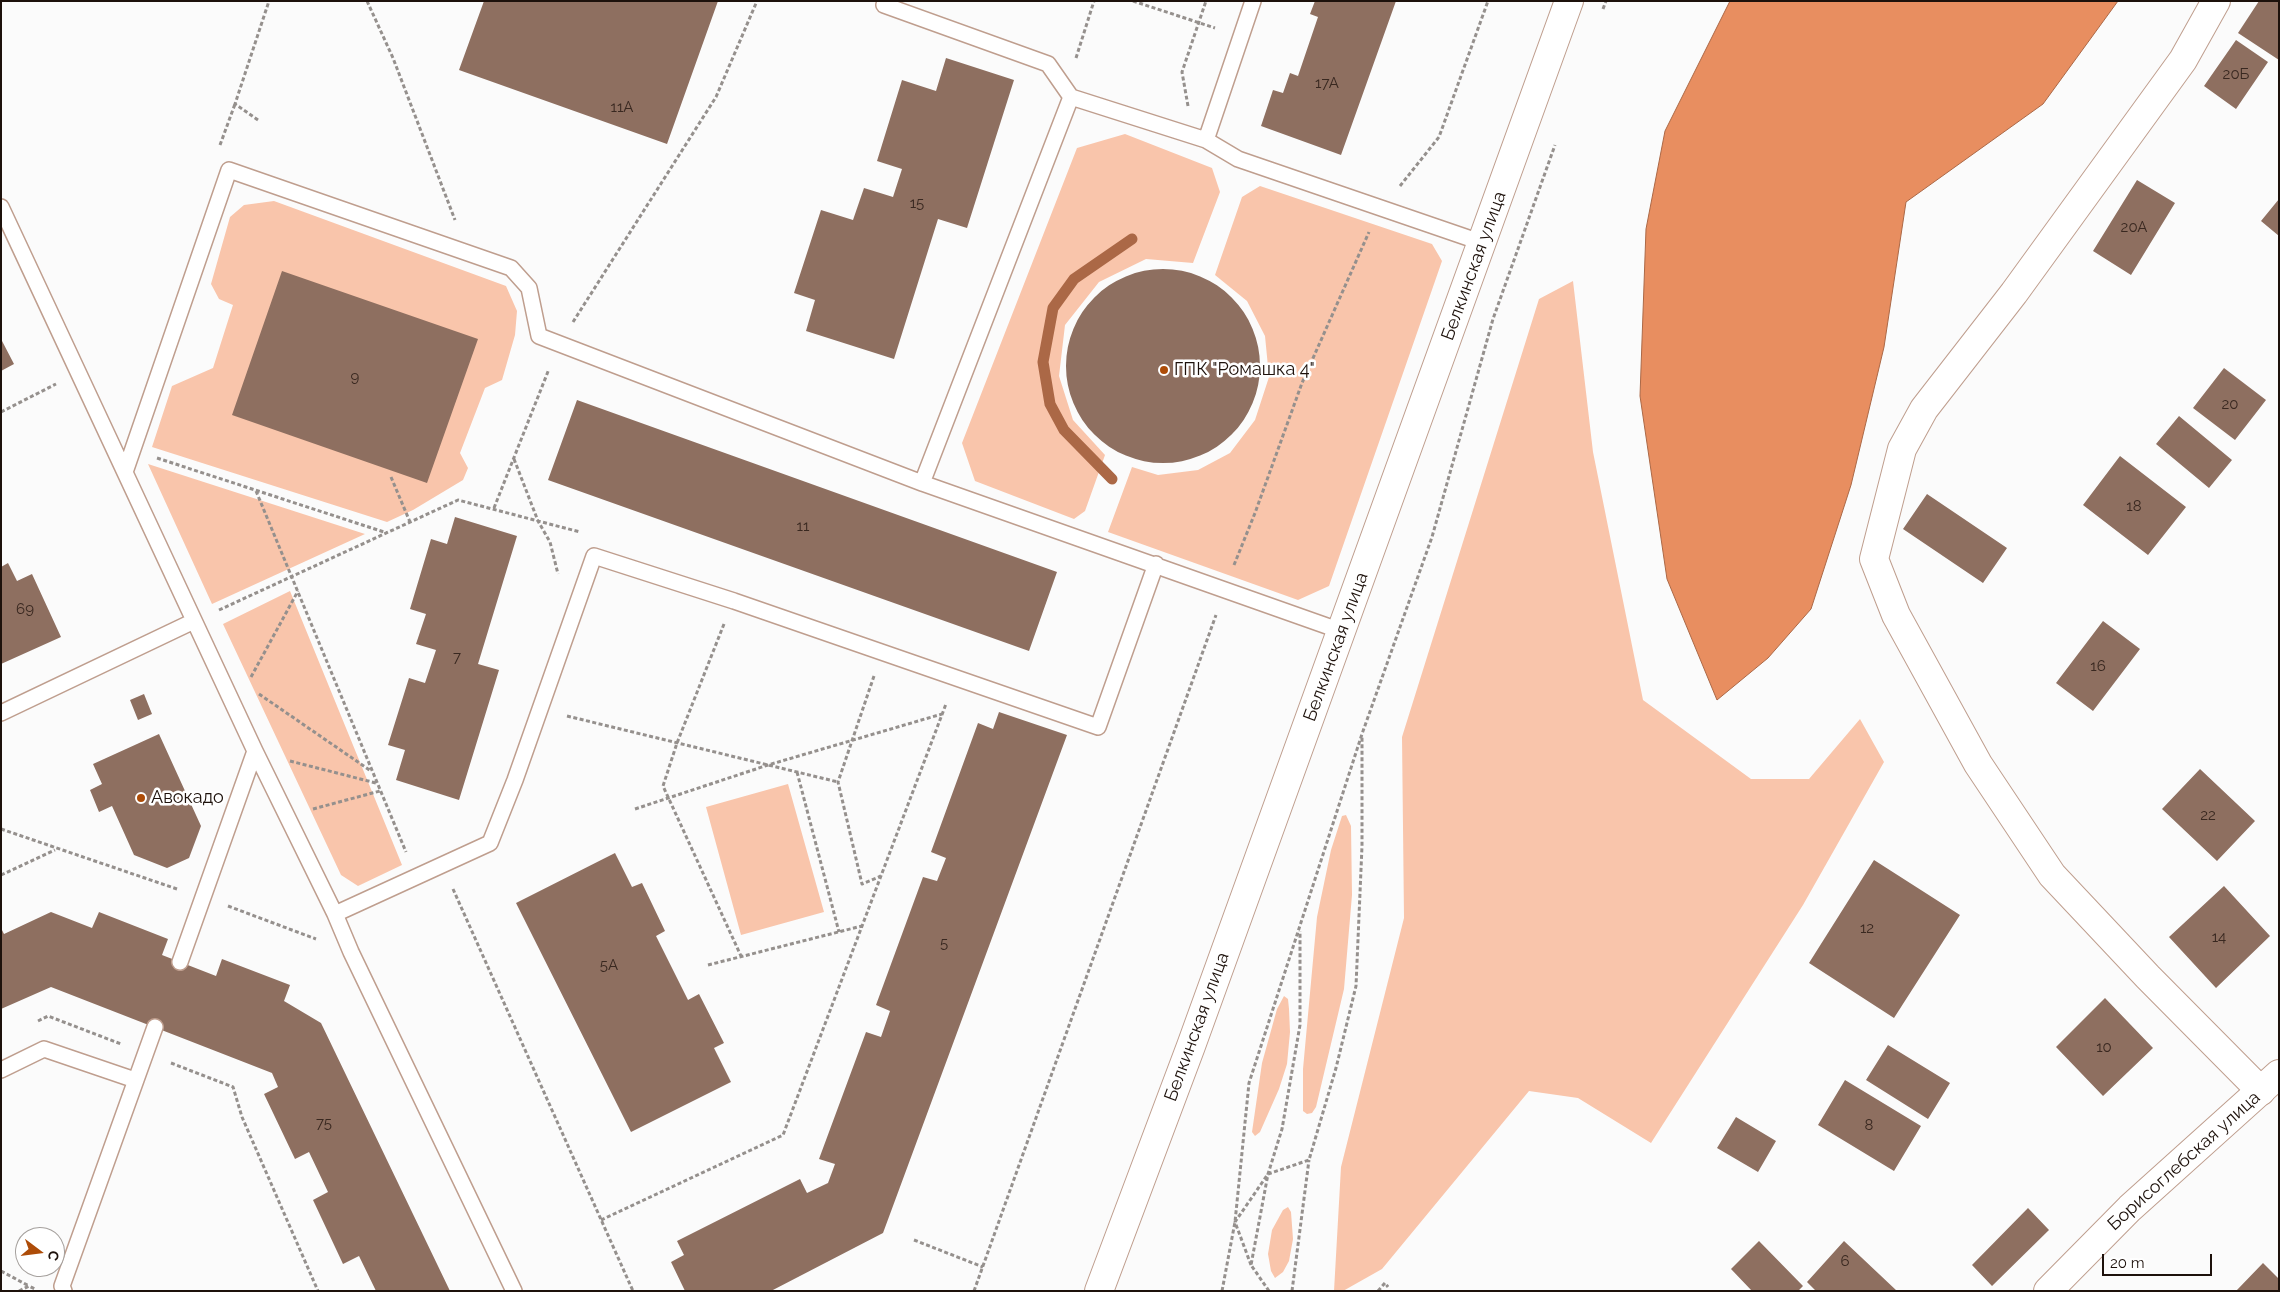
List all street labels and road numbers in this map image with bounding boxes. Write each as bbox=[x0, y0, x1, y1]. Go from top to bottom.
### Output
street label: Белкинская улица bbox=[1437, 189, 1511, 343]
street label: Белкинская улица bbox=[1299, 570, 1373, 724]
street label: Белкинская улица bbox=[1160, 950, 1234, 1104]
street label: Борисоглебская улица bbox=[2103, 1087, 2265, 1235]

